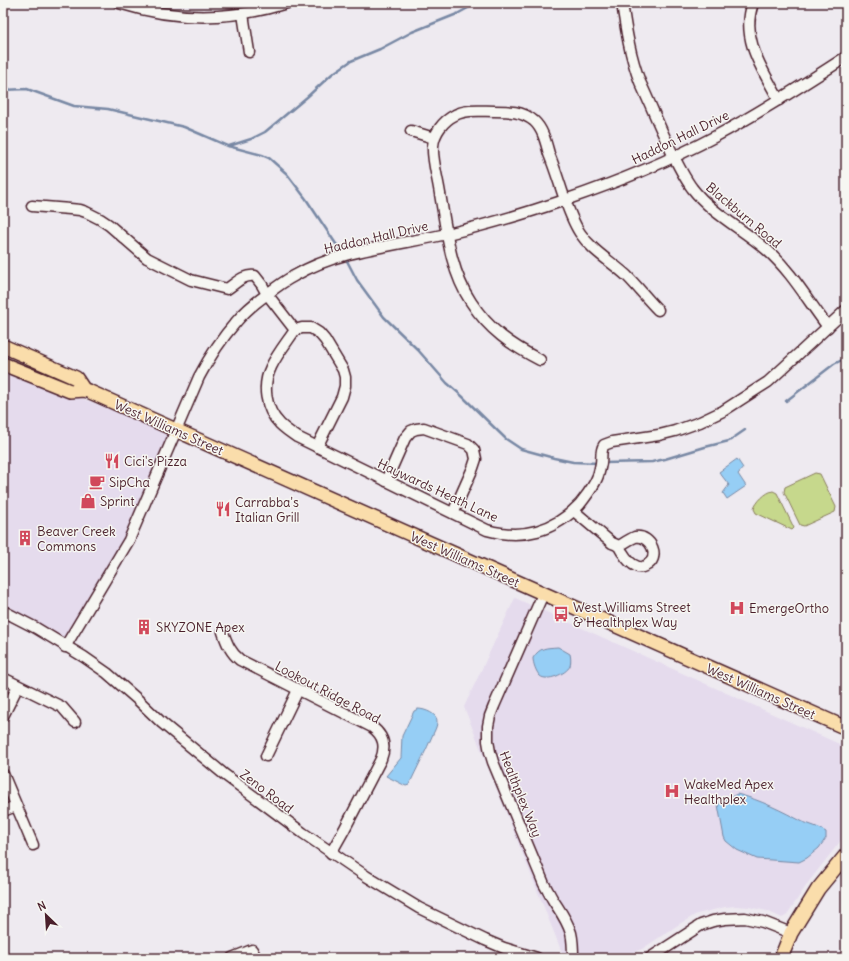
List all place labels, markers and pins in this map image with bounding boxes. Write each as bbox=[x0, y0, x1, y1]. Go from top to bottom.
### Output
restaurant icon: Cici's Pizza bbox=[103, 452, 121, 470]
place label: Cici's Pizza bbox=[124, 453, 187, 470]
cafe icon: SipCha bbox=[88, 473, 106, 491]
place label: SipCha bbox=[109, 474, 150, 491]
shop icon: Sprint bbox=[79, 492, 97, 510]
place label: Sprint bbox=[100, 493, 135, 510]
place label: Carrabba's Italian Grill bbox=[235, 494, 299, 526]
restaurant icon: Carrabba's Italian Grill bbox=[214, 500, 232, 518]
place label: Beaver Creek Commons bbox=[37, 523, 116, 555]
building icon: Beaver Creek Commons bbox=[16, 529, 34, 547]
place label: West Williams Street & Healthplex Way bbox=[573, 599, 691, 631]
hospital icon: EmergeOrtho bbox=[728, 599, 746, 617]
place label: EmergeOrtho bbox=[749, 600, 829, 617]
bus stop icon: West Williams Street & Healthplex Way bbox=[552, 605, 570, 623]
building icon: SKYZONE Apex bbox=[135, 618, 153, 636]
place label: SKYZONE Apex bbox=[156, 619, 245, 636]
place label: WakeMed Apex Healthplex bbox=[684, 776, 774, 808]
hospital icon: WakeMed Apex Healthplex bbox=[663, 782, 681, 800]

